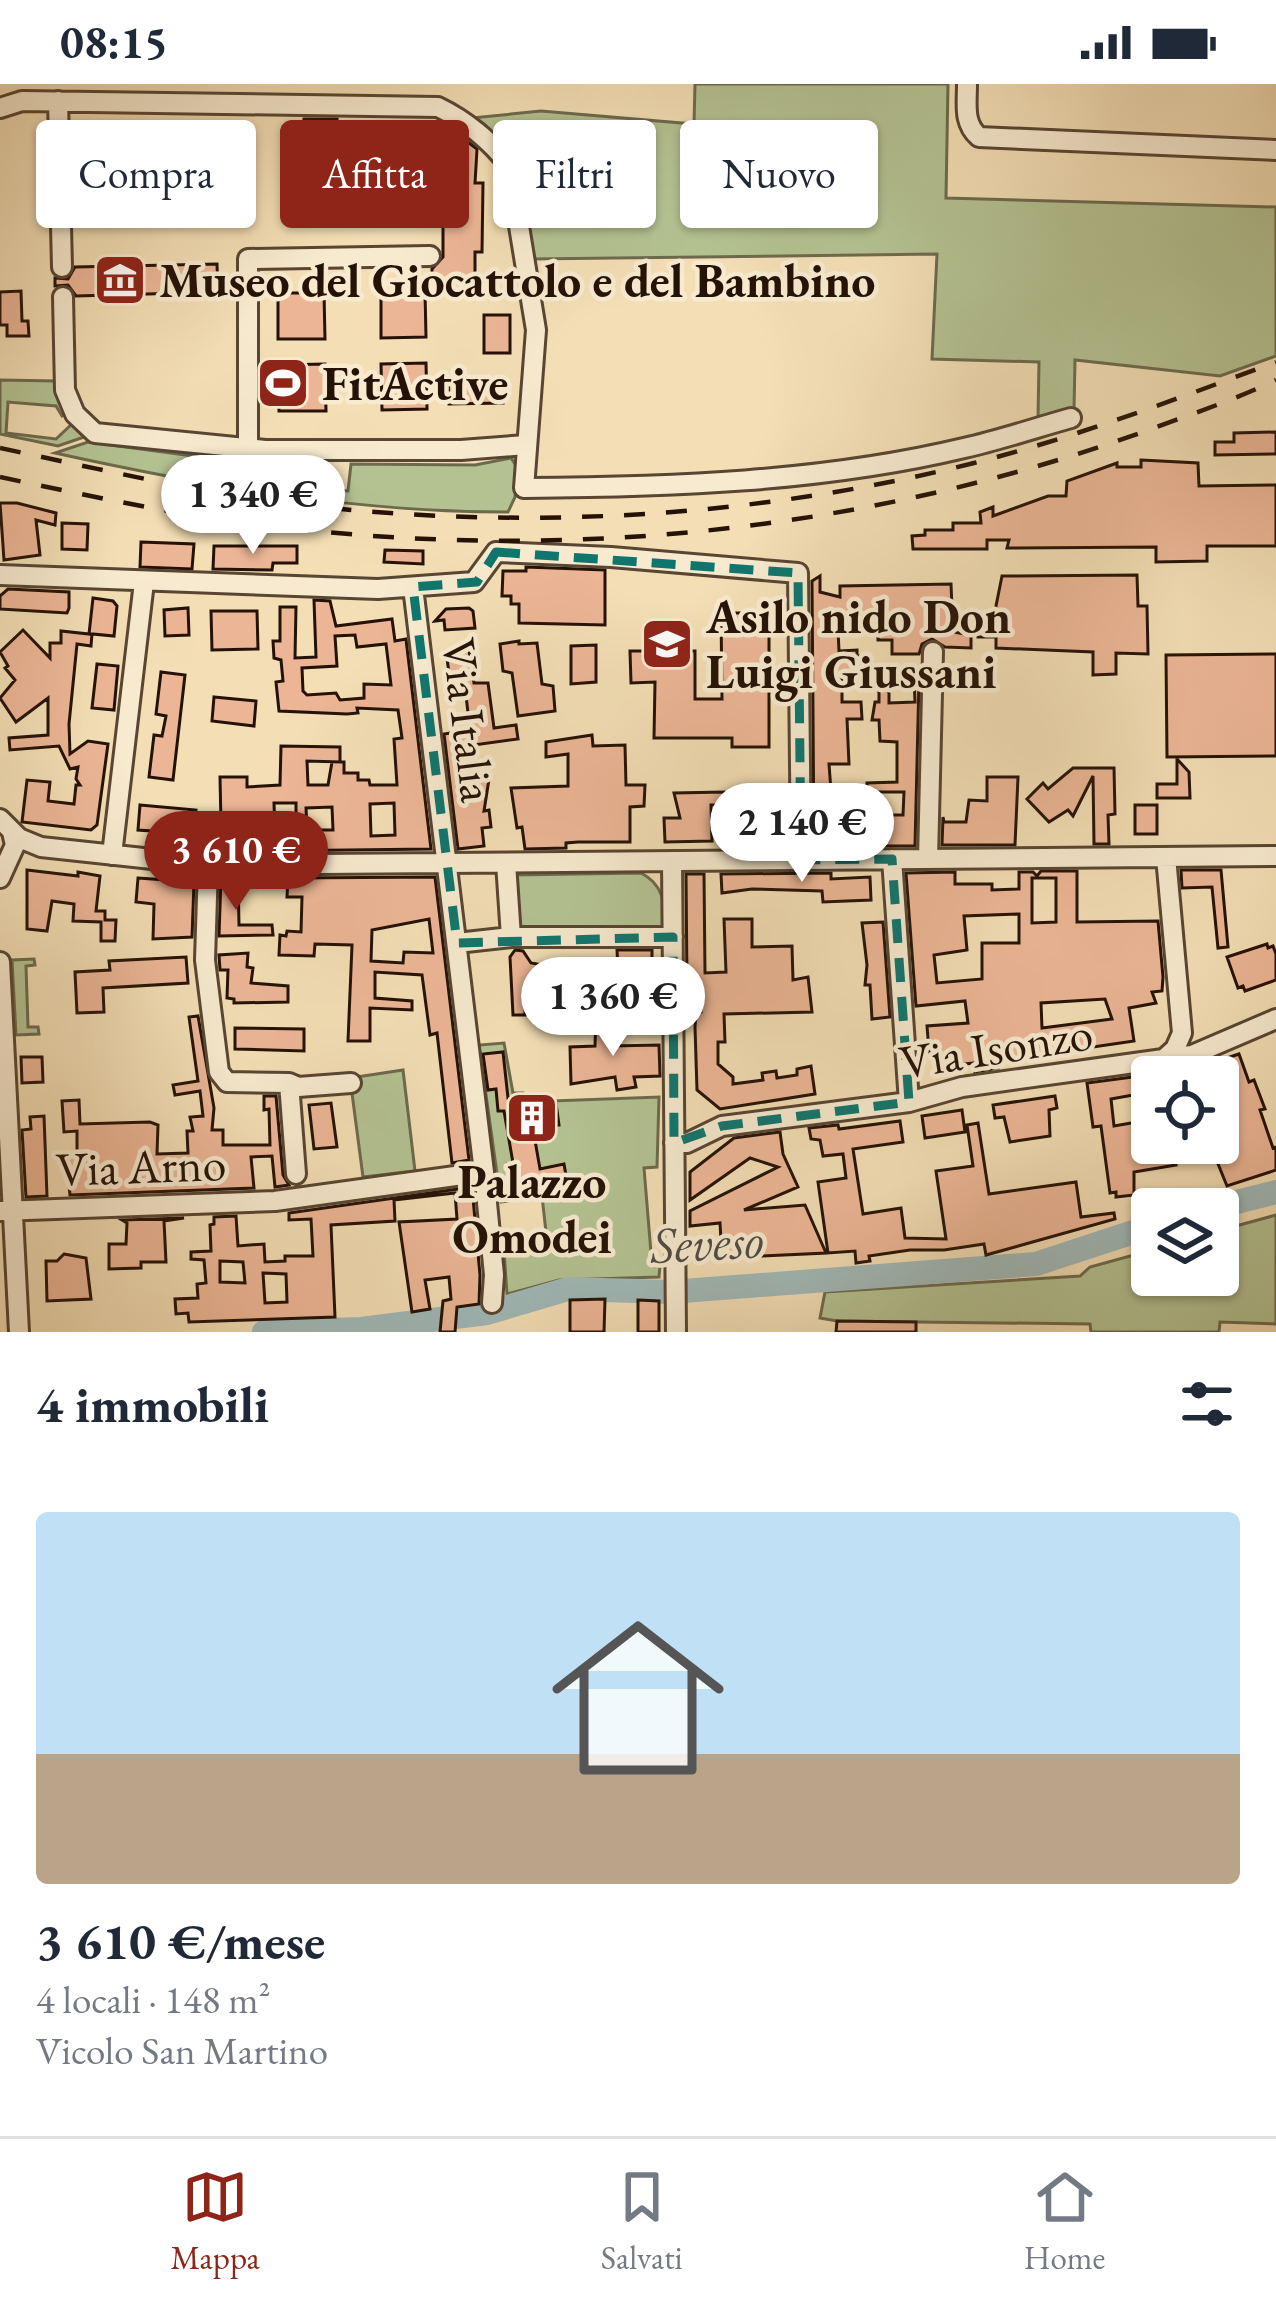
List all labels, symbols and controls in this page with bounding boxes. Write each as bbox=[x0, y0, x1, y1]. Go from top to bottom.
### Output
text: 08:15 bbox=[60, 13, 168, 71]
chip: Compra bbox=[36, 120, 256, 228]
chip: Affitta bbox=[280, 120, 469, 228]
chip: Filtri bbox=[493, 120, 656, 228]
chip: Nuovo bbox=[680, 120, 878, 228]
place label: Museo del Giocattolo e del Bambino bbox=[159, 249, 875, 311]
museum icon: Museo del Giocattolo e del Bambino bbox=[92, 252, 148, 308]
place label: FitActive bbox=[322, 352, 508, 414]
sports icon: FitActive bbox=[255, 355, 311, 411]
pin: 1 340 € bbox=[142, 455, 364, 557]
text: 1 340 € bbox=[188, 468, 318, 519]
place label: Asilo nido Don Luigi Giussani bbox=[705, 585, 1011, 702]
school or university icon: Asilo nido Don Luigi Giussani bbox=[639, 616, 695, 672]
street label: Via Italia bbox=[428, 634, 510, 806]
pin: 2 140 € bbox=[691, 783, 913, 885]
text: 2 140 € bbox=[737, 796, 867, 847]
pin: 3 610 € bbox=[125, 811, 347, 913]
text: 3 610 € bbox=[171, 824, 301, 875]
pin: 1 360 € bbox=[502, 957, 724, 1059]
text: 1 360 € bbox=[548, 970, 678, 1021]
street label: Via Isonzo bbox=[895, 1001, 1097, 1093]
map controls bbox=[1131, 1056, 1239, 1296]
button: locate bbox=[1131, 1056, 1239, 1164]
building icon: Palazzo Omodei bbox=[504, 1090, 560, 1146]
street label: Via Arno bbox=[55, 1132, 227, 1200]
place label: Palazzo Omodei bbox=[452, 1150, 612, 1267]
button: layers bbox=[1131, 1188, 1239, 1296]
water label: Seveso bbox=[648, 1206, 765, 1278]
text: 4 immobili bbox=[36, 1371, 269, 1437]
icon: filters bbox=[1174, 1371, 1240, 1437]
icon: home bbox=[530, 1590, 746, 1806]
text: 3 610 €/mese bbox=[36, 1908, 325, 1974]
text: 4 locali · 148 m² bbox=[36, 1974, 270, 2025]
text: Vicolo San Martino bbox=[36, 2025, 328, 2076]
tab: Mappa bbox=[171, 2164, 260, 2279]
tab: Salvati bbox=[601, 2164, 683, 2279]
tab: Home bbox=[1024, 2164, 1105, 2279]

